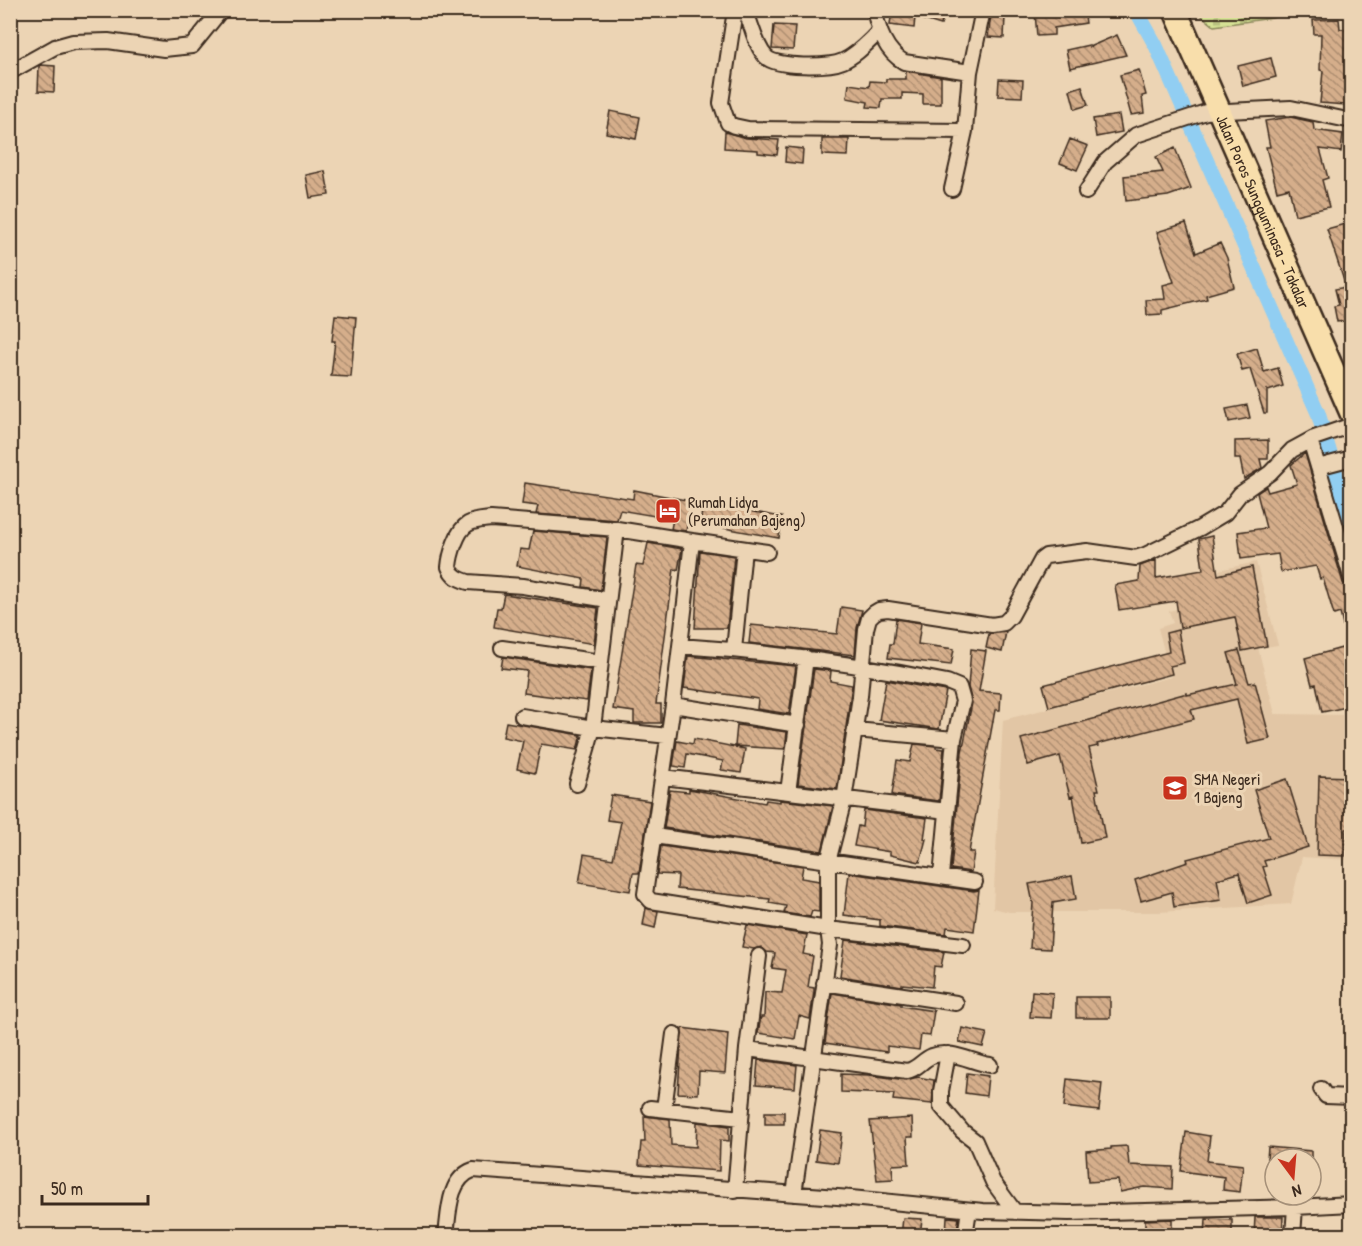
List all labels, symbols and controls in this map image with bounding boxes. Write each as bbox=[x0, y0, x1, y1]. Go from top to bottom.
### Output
street label: Jalan Poros Sungguminasa - Takalar bbox=[1211, 111, 1315, 312]
place label: Rumah Lidya (Perumahan Bajeng) bbox=[688, 491, 806, 531]
hotel icon: Rumah Lidya (Perumahan Bajeng) bbox=[653, 496, 683, 526]
place label: SMA Negeri 1 Bajeng bbox=[1194, 768, 1260, 808]
school or university icon: SMA Negeri 1 Bajeng bbox=[1160, 773, 1190, 803]
north arrow bbox=[1263, 1147, 1323, 1207]
scale bar bbox=[42, 1168, 148, 1206]
text: 50 m bbox=[51, 1176, 83, 1201]
text: N bbox=[1290, 1180, 1304, 1203]

